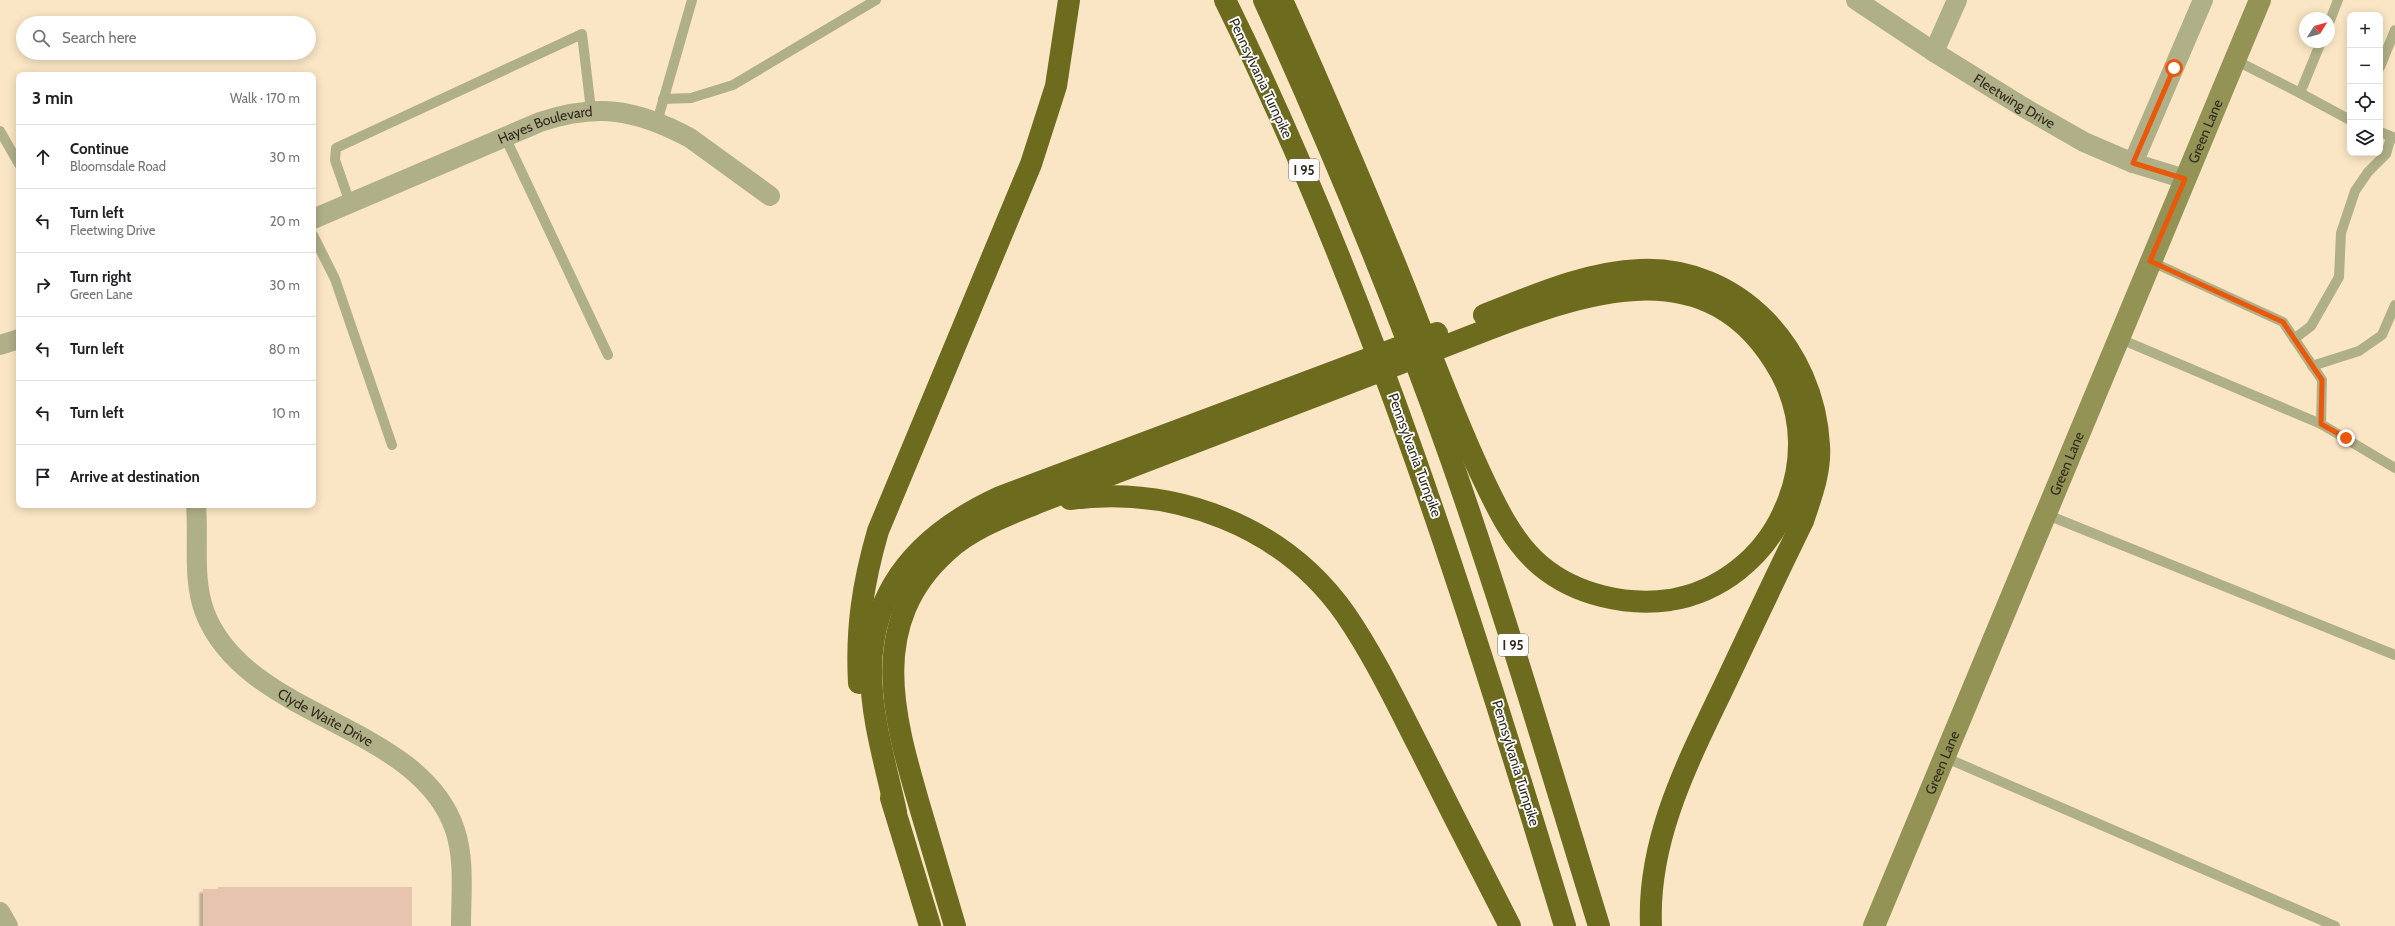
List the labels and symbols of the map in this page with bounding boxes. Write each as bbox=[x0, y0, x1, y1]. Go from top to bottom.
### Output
north arrow bbox=[2299, 12, 2335, 48]
street label: Pennsylvania Turnpike bbox=[1225, 15, 1297, 141]
route start bbox=[2165, 59, 2183, 77]
street label: Fleetwing Drive bbox=[1970, 70, 2058, 133]
street label: Green Lane bbox=[2184, 97, 2227, 166]
street label: Hayes Boulevard bbox=[495, 102, 593, 148]
road number: I 95 bbox=[1289, 159, 1319, 181]
street label: Pennsylvania Turnpike bbox=[1384, 391, 1446, 519]
street label: Green Lane bbox=[2045, 429, 2088, 498]
route end bbox=[2337, 429, 2355, 447]
road number: I 95 bbox=[1498, 634, 1528, 656]
street label: Clyde Waite Drive bbox=[274, 684, 376, 751]
street label: Pennsylvania Turnpike bbox=[1488, 698, 1544, 828]
street label: Green Lane bbox=[1921, 728, 1963, 797]

